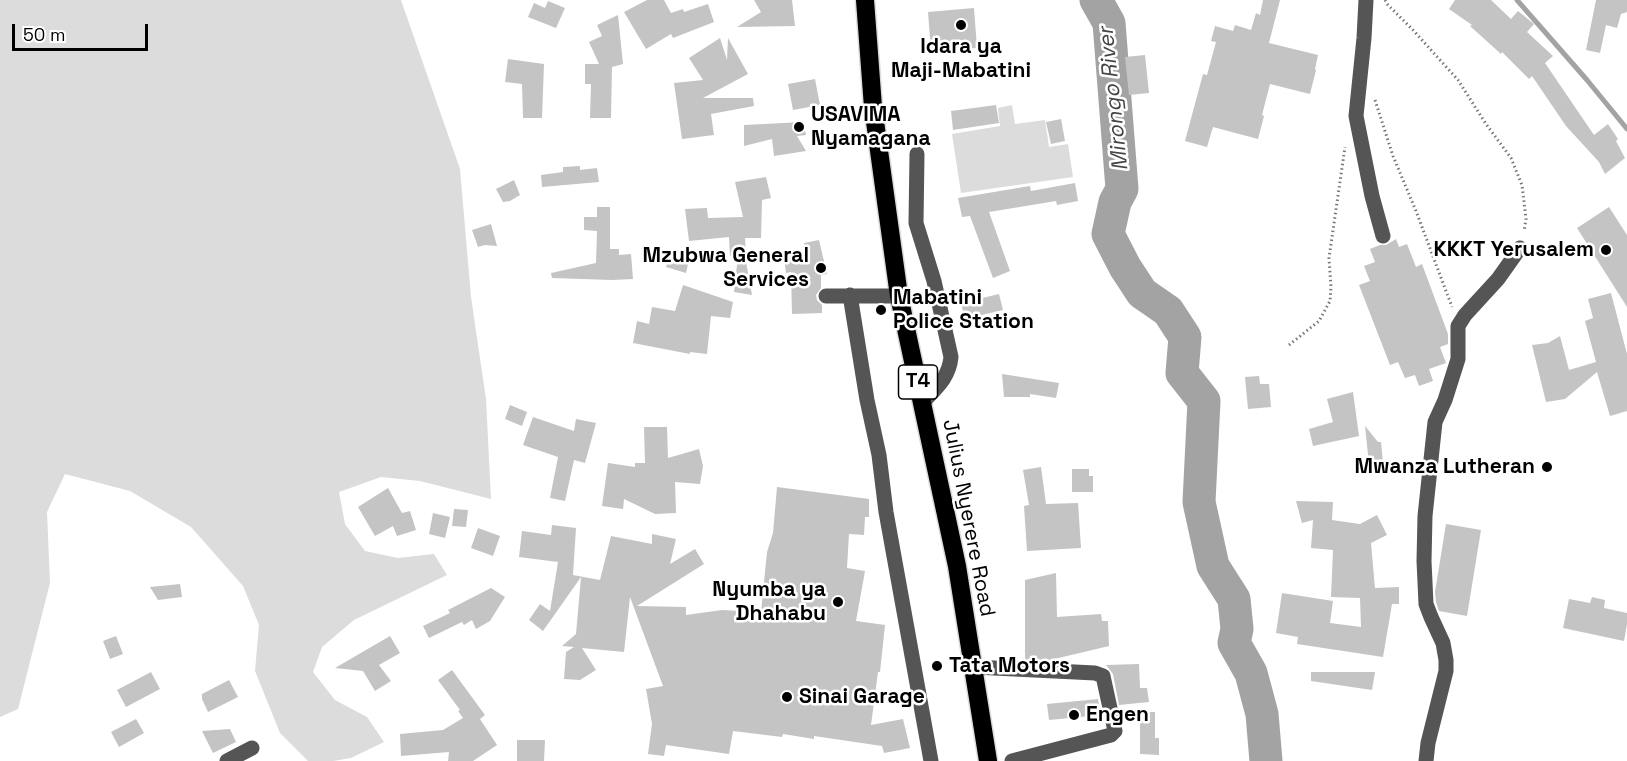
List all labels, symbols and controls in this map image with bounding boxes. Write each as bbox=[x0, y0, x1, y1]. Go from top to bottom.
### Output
scale bar bbox=[15, 12, 152, 50]
marker: Idara ya Maji-Mabatini bbox=[954, 18, 968, 32]
text: 50 m bbox=[23, 23, 65, 46]
water label: Mirongo River bbox=[1093, 26, 1135, 172]
place label: Idara ya Maji-Mabatini bbox=[891, 34, 1031, 84]
place label: USAVIMA Nyamagana bbox=[811, 102, 931, 152]
marker: USAVIMA Nyamagana bbox=[792, 120, 806, 134]
place label: KKKT Yerusalem bbox=[1434, 237, 1594, 263]
place label: Mzubwa General Services bbox=[643, 243, 809, 293]
marker: KKKT Yerusalem bbox=[1599, 243, 1613, 257]
marker: Mzubwa General Services bbox=[814, 261, 828, 275]
place label: Mabatini Police Station bbox=[893, 285, 1034, 335]
marker: Mabatini Police Station bbox=[874, 303, 888, 317]
road number: T4 bbox=[898, 365, 938, 399]
street label: Julius Nyerere Road bbox=[937, 417, 999, 619]
place label: Mwanza Lutheran bbox=[1355, 454, 1535, 480]
marker: Mwanza Lutheran bbox=[1540, 460, 1554, 474]
place label: Nyumba ya Dhahabu bbox=[712, 577, 826, 627]
marker: Nyumba ya Dhahabu bbox=[831, 595, 845, 609]
place label: Tata Motors bbox=[949, 653, 1070, 679]
marker: Tata Motors bbox=[930, 659, 944, 673]
place label: Sinai Garage bbox=[799, 684, 925, 710]
marker: Sinai Garage bbox=[780, 690, 794, 704]
place label: Engen bbox=[1086, 702, 1149, 728]
marker: Engen bbox=[1067, 708, 1081, 722]

